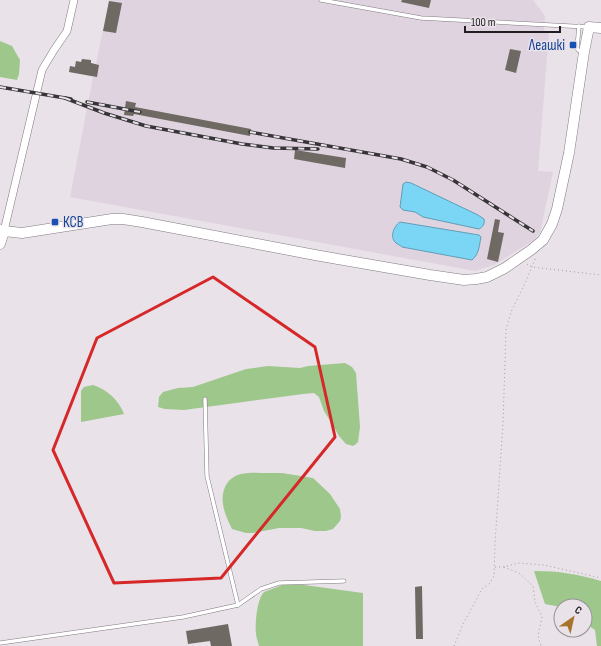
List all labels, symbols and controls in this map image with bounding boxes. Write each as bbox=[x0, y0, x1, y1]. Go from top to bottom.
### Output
scale bar bbox=[465, 8, 560, 34]
text: 100 m bbox=[471, 15, 496, 30]
place label: Леашкі bbox=[528, 36, 565, 55]
marker: Леашкі bbox=[568, 40, 578, 50]
place label: КСВ bbox=[63, 213, 84, 232]
marker: КСВ bbox=[50, 217, 60, 227]
north arrow bbox=[553, 598, 593, 638]
text: С bbox=[572, 603, 585, 617]

